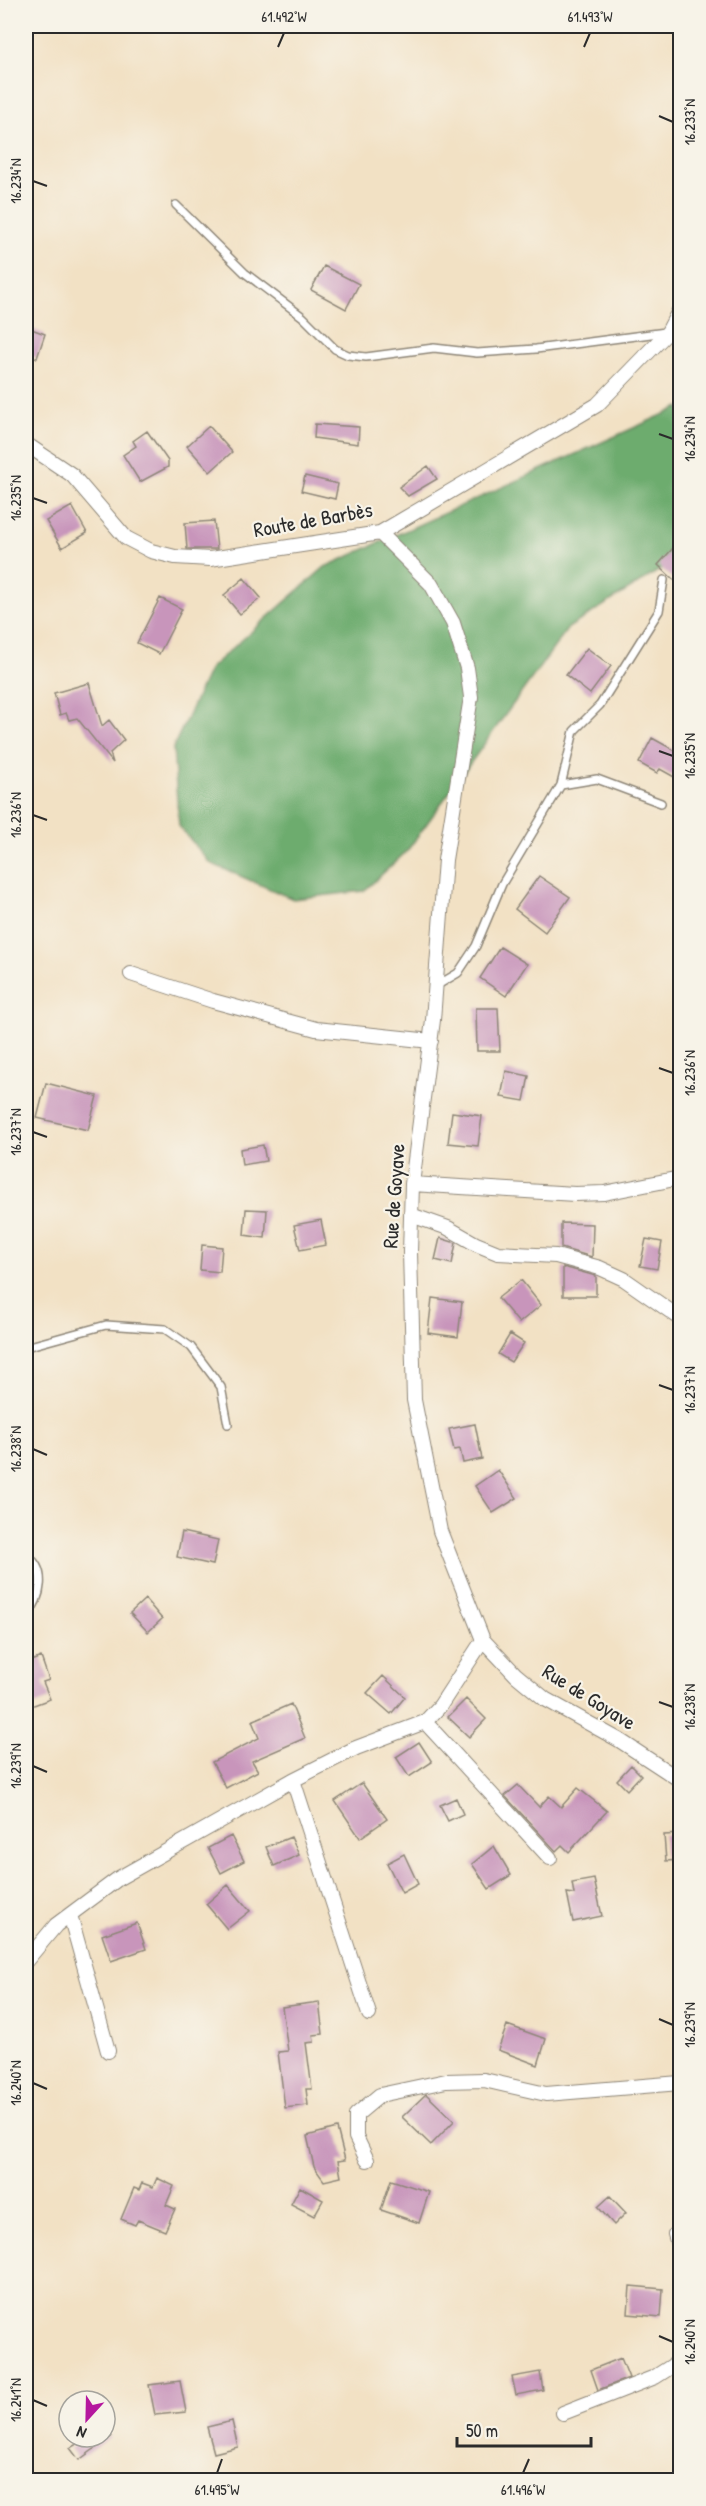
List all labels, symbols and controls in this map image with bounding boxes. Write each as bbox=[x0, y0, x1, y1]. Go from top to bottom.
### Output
text: 61.492°W bbox=[261, 6, 308, 27]
text: 61.493°W bbox=[567, 6, 613, 27]
text: 16.233°N bbox=[679, 99, 700, 145]
text: 16.234°N bbox=[5, 158, 26, 204]
text: 16.234°N bbox=[679, 416, 700, 462]
text: 16.235°N bbox=[5, 475, 26, 521]
street label: Route de Barbès bbox=[251, 495, 375, 544]
text: 16.235°N bbox=[679, 733, 700, 779]
text: 16.236°N bbox=[5, 792, 26, 838]
text: 16.236°N bbox=[679, 1050, 700, 1096]
text: 16.237°N bbox=[5, 1108, 26, 1156]
street label: Rue de Goyave bbox=[375, 1143, 412, 1249]
text: 16.237°N bbox=[679, 1366, 700, 1414]
text: 16.238°N bbox=[5, 1426, 26, 1472]
street label: Rue de Goyave bbox=[537, 1656, 641, 1737]
text: 16.238°N bbox=[679, 1684, 700, 1730]
text: 16.239°N bbox=[5, 1743, 26, 1789]
text: 16.239°N bbox=[679, 2002, 700, 2048]
text: 16.240°N bbox=[5, 2060, 26, 2106]
text: 16.240°N bbox=[679, 2319, 700, 2365]
text: 16.241°N bbox=[5, 2378, 26, 2422]
north arrow bbox=[57, 2389, 117, 2449]
scale bar bbox=[457, 2410, 590, 2448]
text: 50 m bbox=[466, 2418, 498, 2443]
text: N bbox=[73, 2421, 89, 2445]
text: 61.495°W bbox=[195, 2479, 240, 2500]
text: 61.496°W bbox=[501, 2479, 546, 2500]

